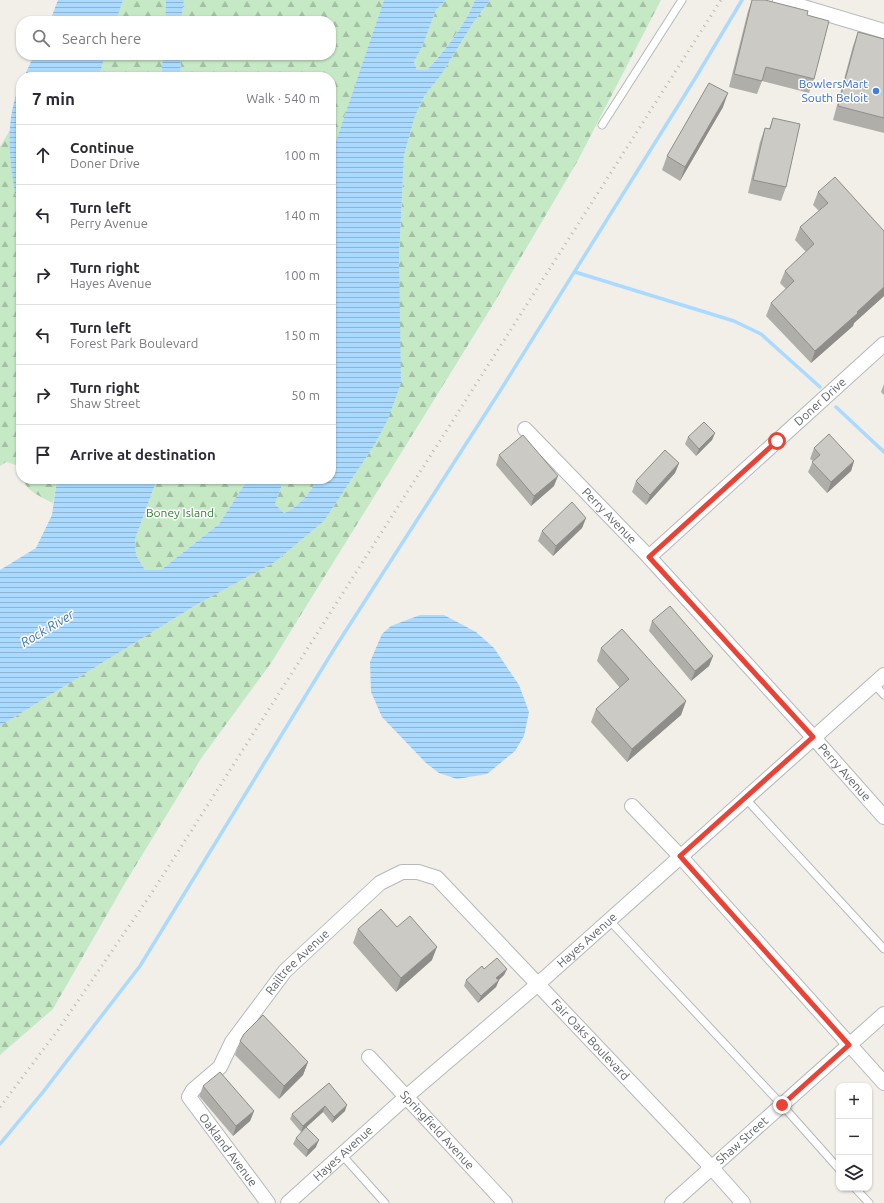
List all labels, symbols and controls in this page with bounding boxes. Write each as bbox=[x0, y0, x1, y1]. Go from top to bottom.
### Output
search box bbox=[16, 16, 336, 60]
icon: search bbox=[30, 27, 52, 49]
text: Search here bbox=[62, 30, 141, 47]
place label: BowlersMart South Beloit bbox=[799, 77, 868, 104]
marker: BowlersMart South Beloit bbox=[871, 86, 881, 96]
text: 7 min bbox=[32, 89, 75, 108]
text: Walk · 540 m bbox=[246, 91, 320, 105]
text: Continue bbox=[70, 139, 134, 156]
icon: ahead bbox=[32, 144, 54, 166]
text: 100 m bbox=[284, 148, 320, 162]
text: Doner Drive bbox=[70, 156, 140, 170]
text: Turn left bbox=[70, 199, 131, 216]
icon: left bbox=[32, 204, 54, 226]
text: 140 m bbox=[284, 208, 320, 222]
text: Perry Avenue bbox=[70, 216, 148, 230]
text: Turn right bbox=[70, 259, 140, 276]
icon: right bbox=[32, 264, 54, 286]
text: 100 m bbox=[284, 268, 320, 282]
text: Hayes Avenue bbox=[70, 276, 152, 290]
text: Turn left bbox=[70, 319, 131, 336]
icon: left bbox=[32, 324, 54, 346]
text: 150 m bbox=[284, 328, 320, 342]
text: Forest Park Boulevard bbox=[70, 336, 198, 350]
street label: Doner Drive bbox=[791, 375, 848, 428]
text: Turn right bbox=[70, 379, 140, 396]
icon: right bbox=[32, 384, 54, 406]
text: 50 m bbox=[291, 388, 320, 402]
text: Shaw Street bbox=[70, 396, 140, 410]
route start bbox=[768, 432, 786, 450]
icon: arrive bbox=[32, 444, 54, 466]
text: Arrive at destination bbox=[70, 446, 216, 463]
street label: Perry Avenue bbox=[580, 485, 639, 546]
park label: Boney Island bbox=[146, 506, 214, 519]
water label: Rock River bbox=[18, 606, 77, 649]
street label: Perry Avenue bbox=[816, 741, 873, 803]
street label: Hayes Avenue bbox=[554, 910, 619, 970]
street label: Railtree Avenue bbox=[263, 927, 331, 997]
street label: Fair Oaks Boulevard bbox=[549, 996, 632, 1083]
map controls bbox=[836, 1083, 872, 1191]
button: + bbox=[836, 1083, 872, 1119]
street label: Springfield Avenue bbox=[398, 1088, 477, 1172]
route end bbox=[773, 1096, 791, 1114]
street label: Oakland Avenue bbox=[197, 1111, 260, 1189]
street label: Shaw Street bbox=[713, 1113, 771, 1167]
button: − bbox=[836, 1119, 872, 1155]
street label: Hayes Avenue bbox=[310, 1123, 375, 1183]
button: layers bbox=[836, 1155, 872, 1191]

